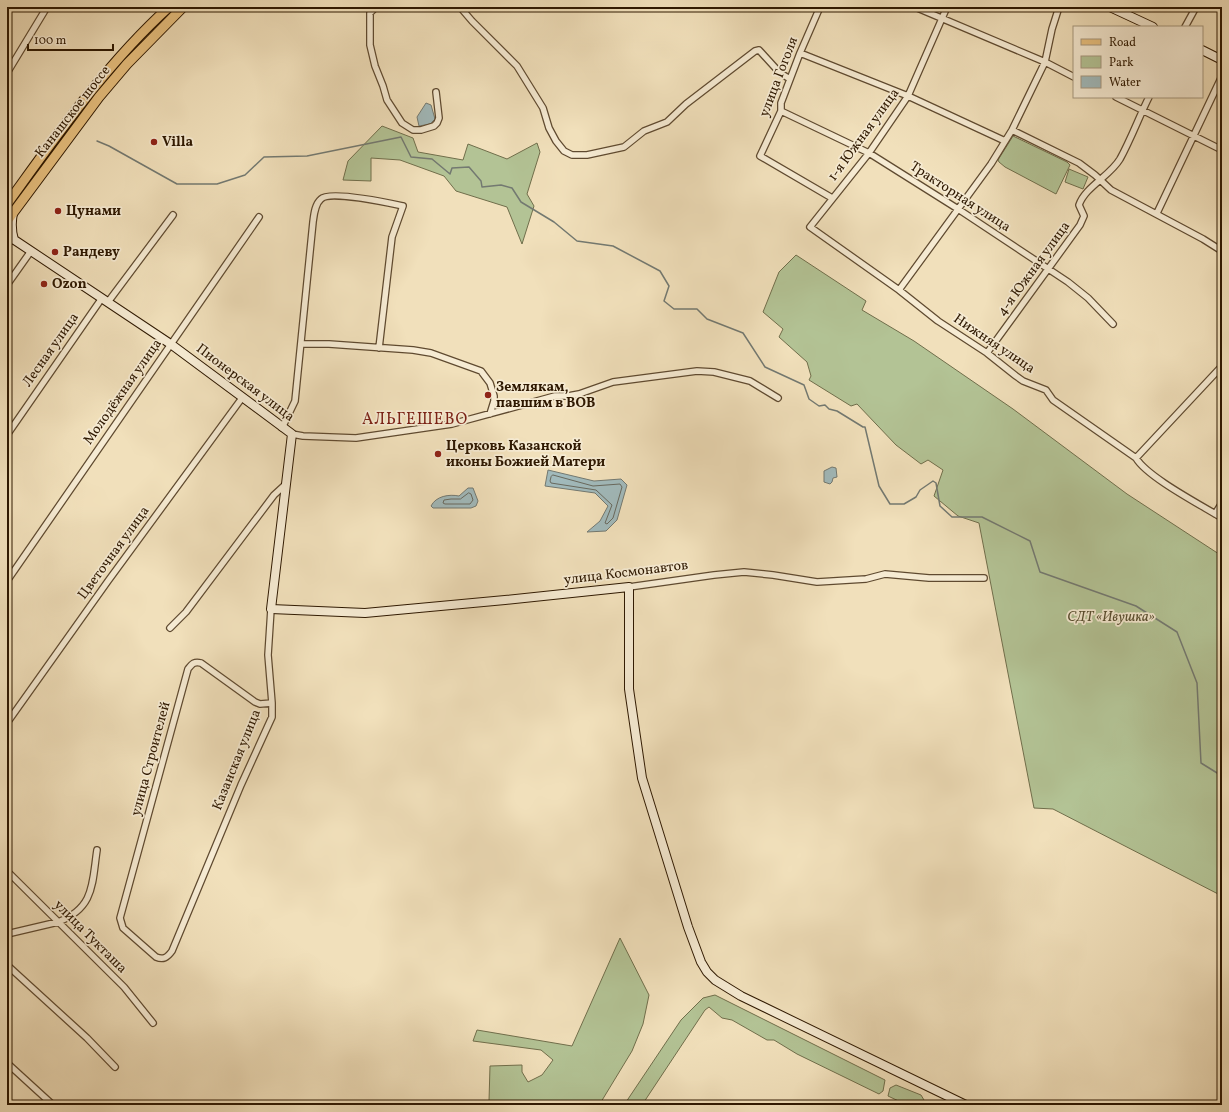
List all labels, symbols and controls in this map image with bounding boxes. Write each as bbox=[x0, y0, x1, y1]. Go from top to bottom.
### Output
scale bar bbox=[28, 26, 113, 52]
legend bbox=[1073, 26, 1203, 98]
text: 100 m bbox=[34, 33, 67, 49]
street label: улица Гоголя bbox=[755, 34, 803, 120]
text: Road bbox=[1109, 35, 1136, 51]
text: Park bbox=[1109, 55, 1134, 71]
street label: Канашское шоссе bbox=[31, 62, 115, 162]
text: Water bbox=[1109, 75, 1141, 91]
street label: 1-я Южная улица bbox=[824, 85, 904, 185]
place label: Villa bbox=[162, 133, 194, 152]
marker: Villa bbox=[149, 137, 159, 147]
street label: Тракторная улица bbox=[906, 157, 1014, 237]
place label: Цунами bbox=[66, 202, 121, 221]
marker: Цунами bbox=[53, 206, 63, 216]
street label: 4-я Южная улица bbox=[993, 218, 1075, 320]
place label: Рандеву bbox=[63, 243, 120, 262]
marker: Рандеву bbox=[50, 247, 60, 257]
place label: Ozon bbox=[52, 275, 87, 294]
marker: Ozon bbox=[39, 279, 49, 289]
street label: Лесная улица bbox=[18, 309, 84, 391]
street label: Нижняя улица bbox=[949, 310, 1039, 378]
street label: Молодёжная улица bbox=[79, 335, 167, 449]
street label: Пионерская улица bbox=[192, 340, 298, 426]
place label: Землякам, павшим в ВОВ bbox=[496, 378, 595, 413]
marker: Землякам, павшим в ВОВ bbox=[483, 390, 493, 400]
district label: АЛЬГЕШЕВО bbox=[362, 409, 468, 431]
place label: Церковь Казанской иконы Божией Матери bbox=[446, 437, 605, 472]
marker: Церковь Казанской иконы Божией Матери bbox=[433, 449, 443, 459]
street label: Цветочная улица bbox=[74, 503, 154, 603]
street label: улица Космонавтов bbox=[563, 556, 689, 590]
park label: СДТ «Ивушка» bbox=[1067, 608, 1155, 627]
street label: улица Строителей bbox=[127, 699, 176, 818]
street label: Казанская улица bbox=[208, 707, 266, 813]
street label: улица Тукташа bbox=[49, 896, 131, 978]

